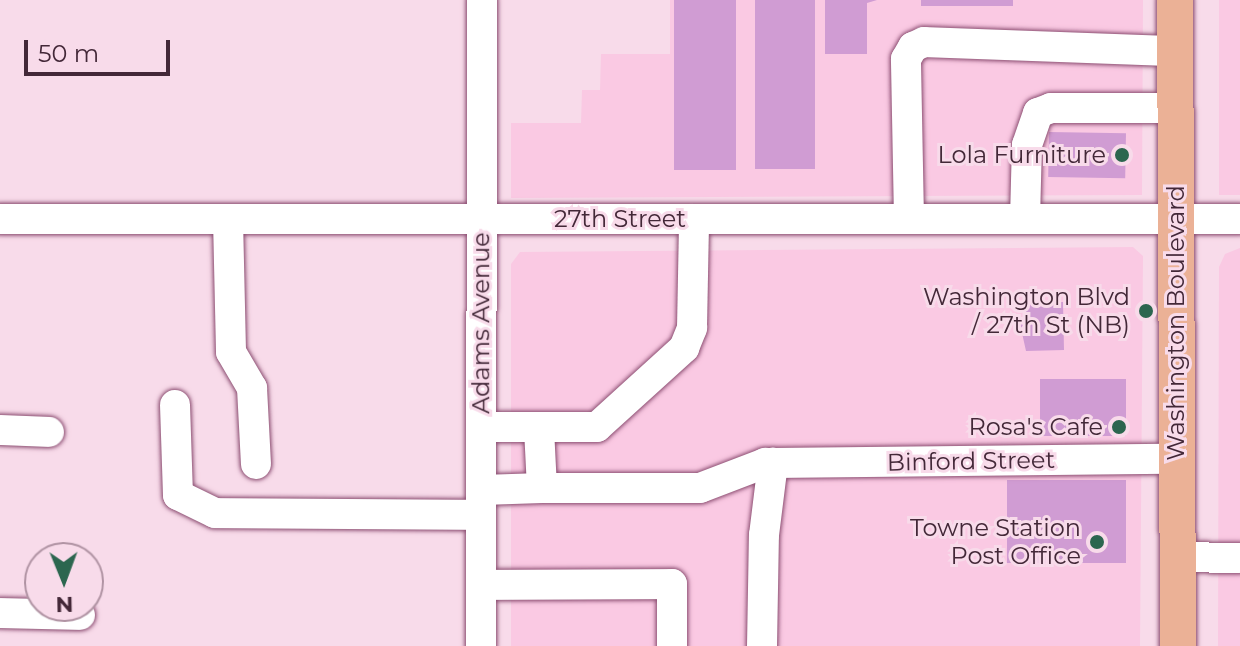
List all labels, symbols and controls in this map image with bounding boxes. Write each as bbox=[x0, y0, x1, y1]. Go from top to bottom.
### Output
scale bar bbox=[28, 24, 174, 74]
text: 50 m bbox=[38, 39, 99, 68]
place label: Lola Furniture bbox=[938, 141, 1106, 169]
marker: Lola Furniture bbox=[1113, 146, 1131, 164]
street label: Washington Boulevard bbox=[1162, 185, 1190, 461]
street label: 27th Street bbox=[554, 205, 686, 233]
street label: Adams Avenue bbox=[467, 232, 495, 414]
place label: Washington Blvd / 27th St (NB) bbox=[923, 283, 1130, 339]
marker: Washington Blvd / 27th St (NB) bbox=[1137, 302, 1155, 320]
place label: Rosa's Cafe bbox=[968, 413, 1103, 441]
marker: Rosa's Cafe bbox=[1110, 418, 1128, 436]
street label: Binford Street bbox=[887, 445, 1055, 477]
place label: Towne Station Post Office bbox=[910, 514, 1081, 570]
marker: Towne Station Post Office bbox=[1088, 533, 1106, 551]
north arrow bbox=[24, 542, 104, 622]
text: N bbox=[55, 591, 74, 618]

